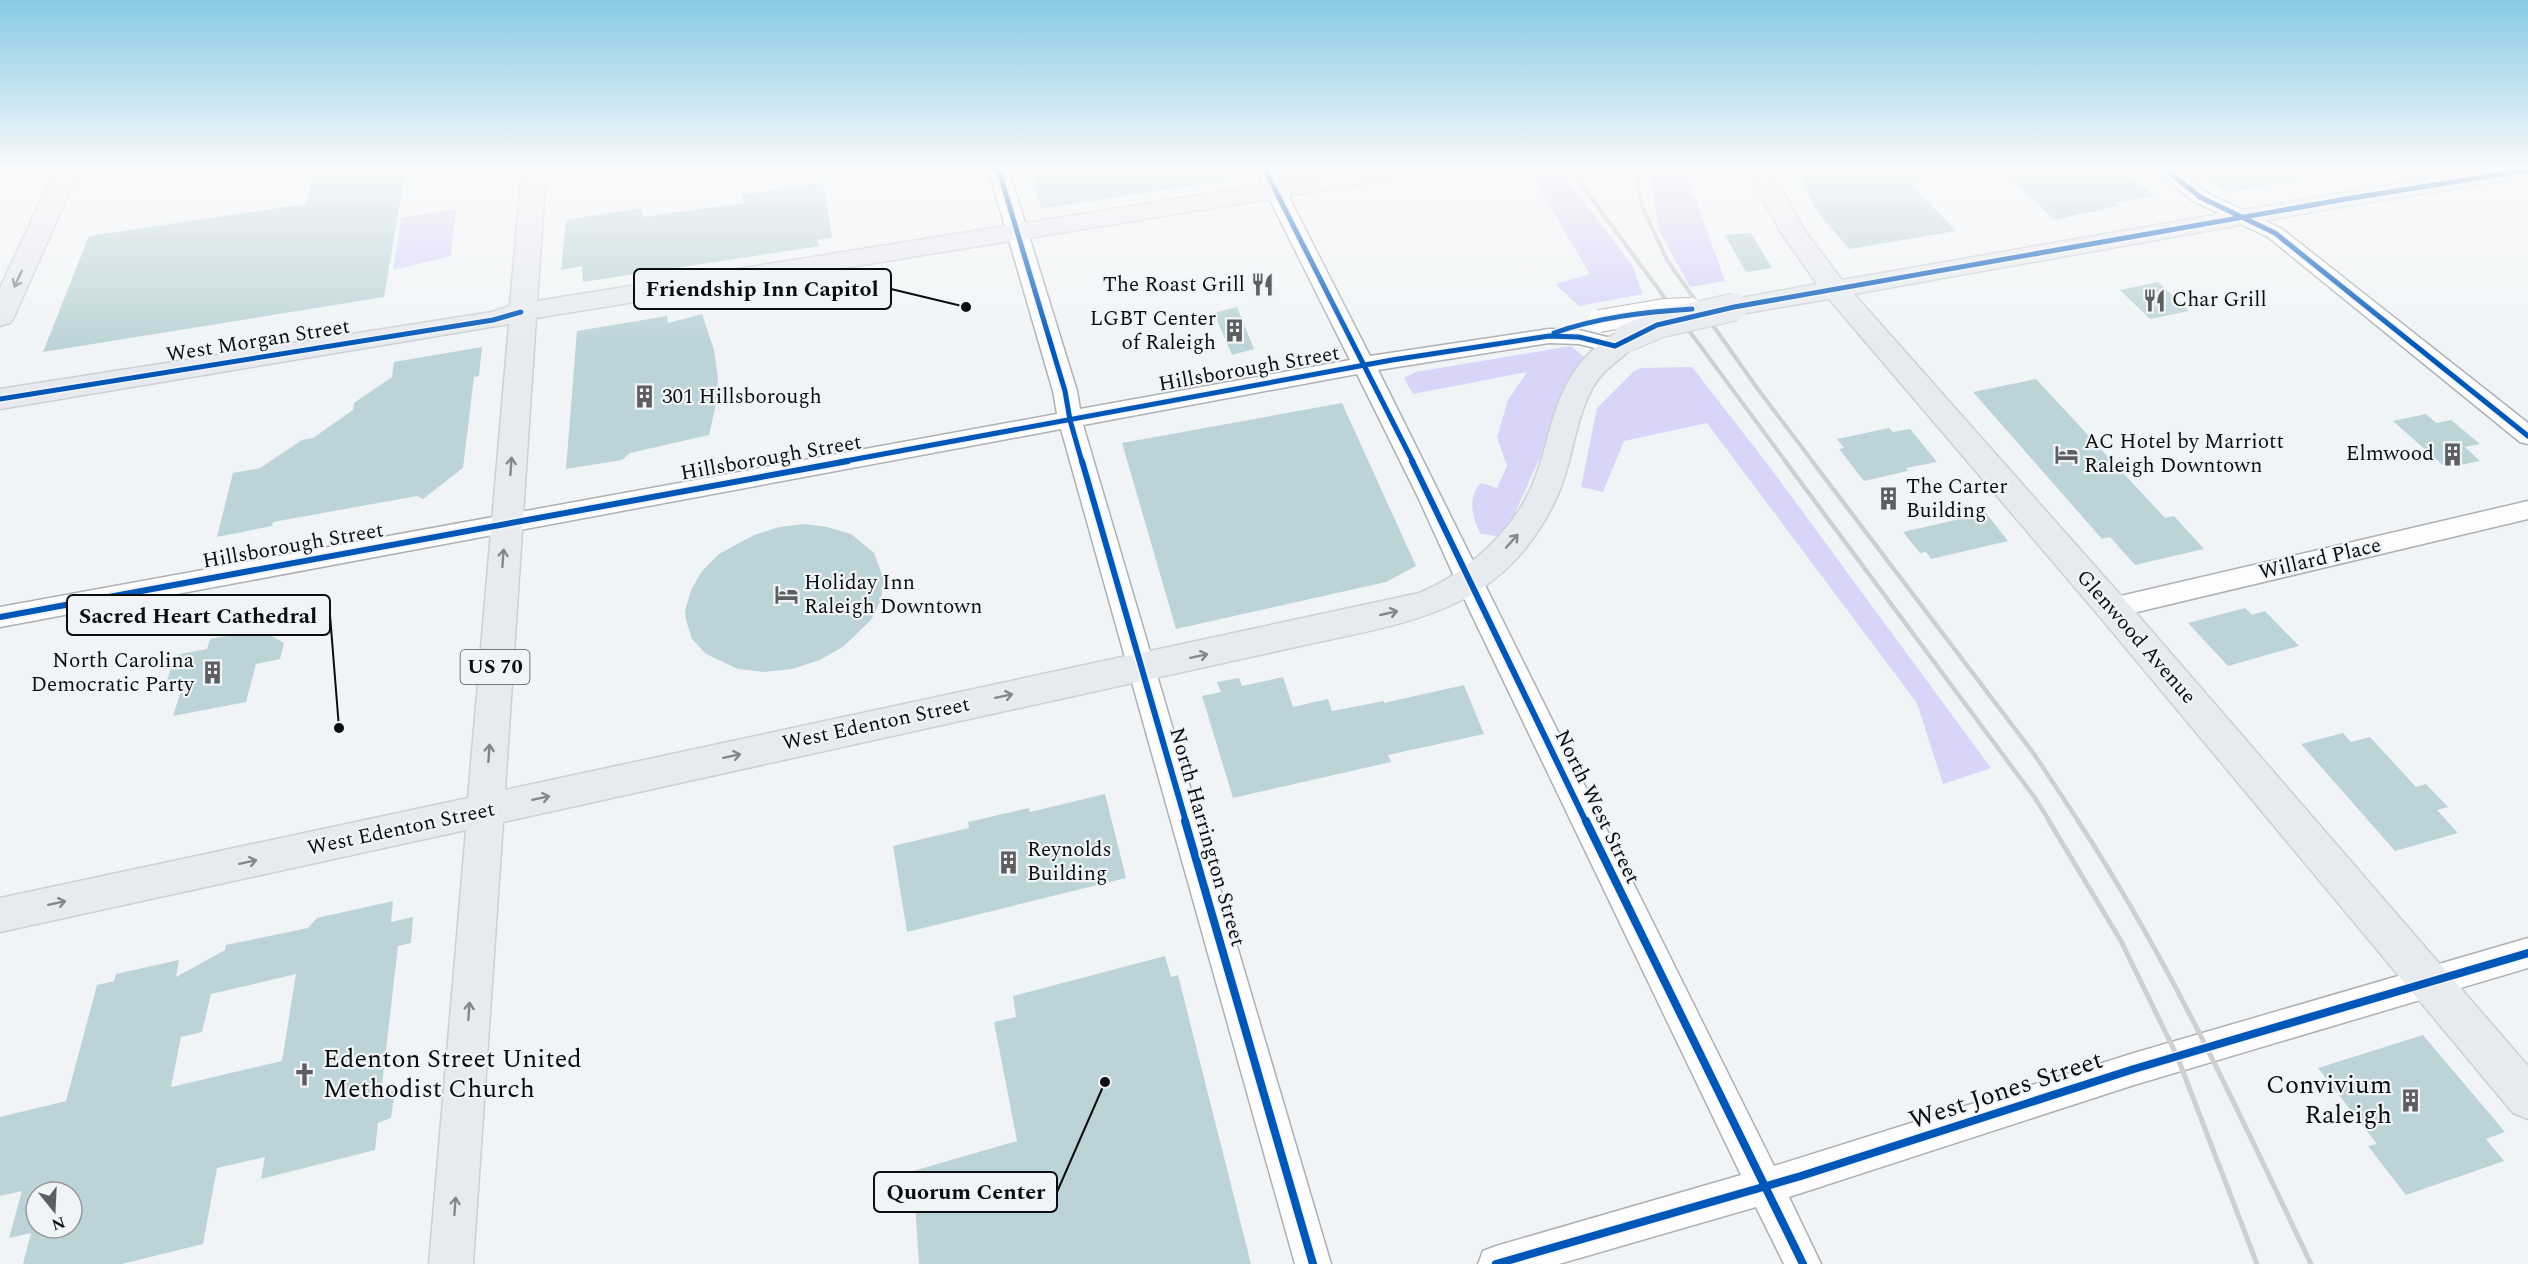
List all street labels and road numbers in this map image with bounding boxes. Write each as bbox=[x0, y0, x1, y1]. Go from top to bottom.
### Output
street label: West Morgan Street bbox=[164, 311, 352, 371]
street label: Hillsborough Street bbox=[1156, 337, 1342, 401]
street label: Hillsborough Street bbox=[678, 426, 864, 490]
street label: Hillsborough Street bbox=[200, 514, 386, 578]
street label: Willard Place bbox=[2256, 529, 2384, 589]
street label: Glenwood Avenue bbox=[2068, 563, 2204, 711]
road number: US 70 bbox=[460, 650, 530, 684]
street label: West Edenton Street bbox=[779, 688, 973, 760]
street label: North Harrington Street bbox=[1160, 724, 1254, 950]
street label: North West Street bbox=[1546, 724, 1648, 890]
street label: West Edenton Street bbox=[304, 793, 498, 865]
street label: West Jones Street bbox=[1904, 1040, 2108, 1140]

